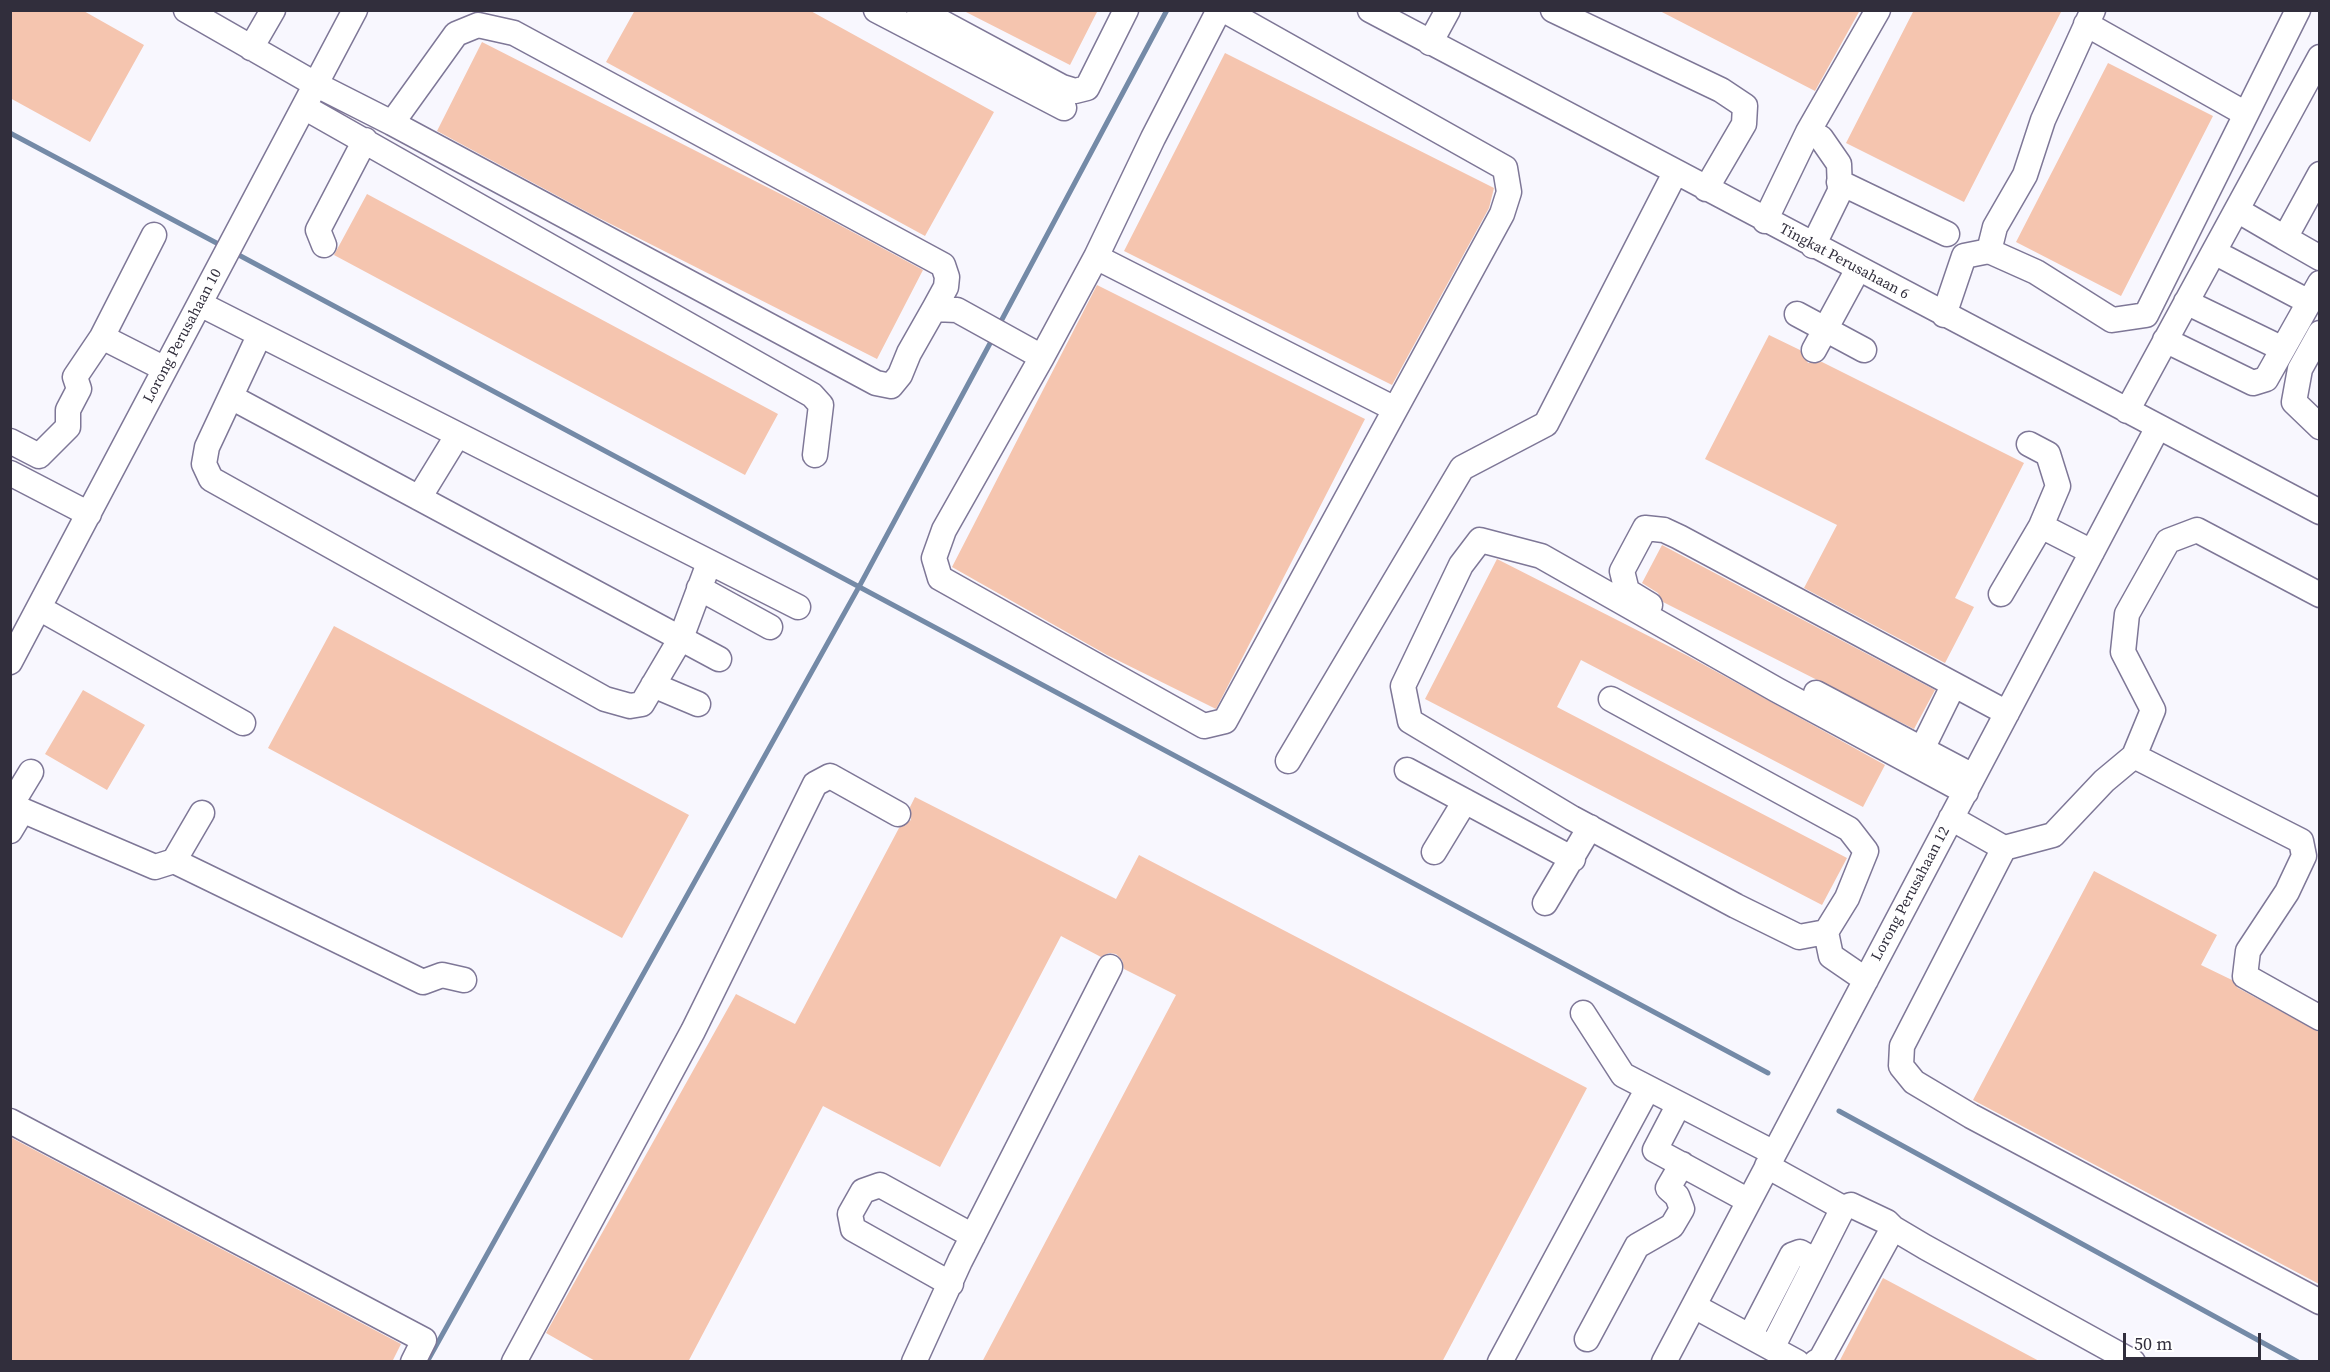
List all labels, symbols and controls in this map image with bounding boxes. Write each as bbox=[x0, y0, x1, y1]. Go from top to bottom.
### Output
street label: Tingkat Perusahaan 6 bbox=[1776, 220, 1912, 304]
street label: Lorong Perusahaan 10 bbox=[140, 266, 226, 406]
street label: Lorong Perusahaan 12 bbox=[1868, 824, 1954, 964]
scale bar bbox=[2126, 1321, 2264, 1359]
text: 50 m bbox=[2134, 1331, 2172, 1356]

